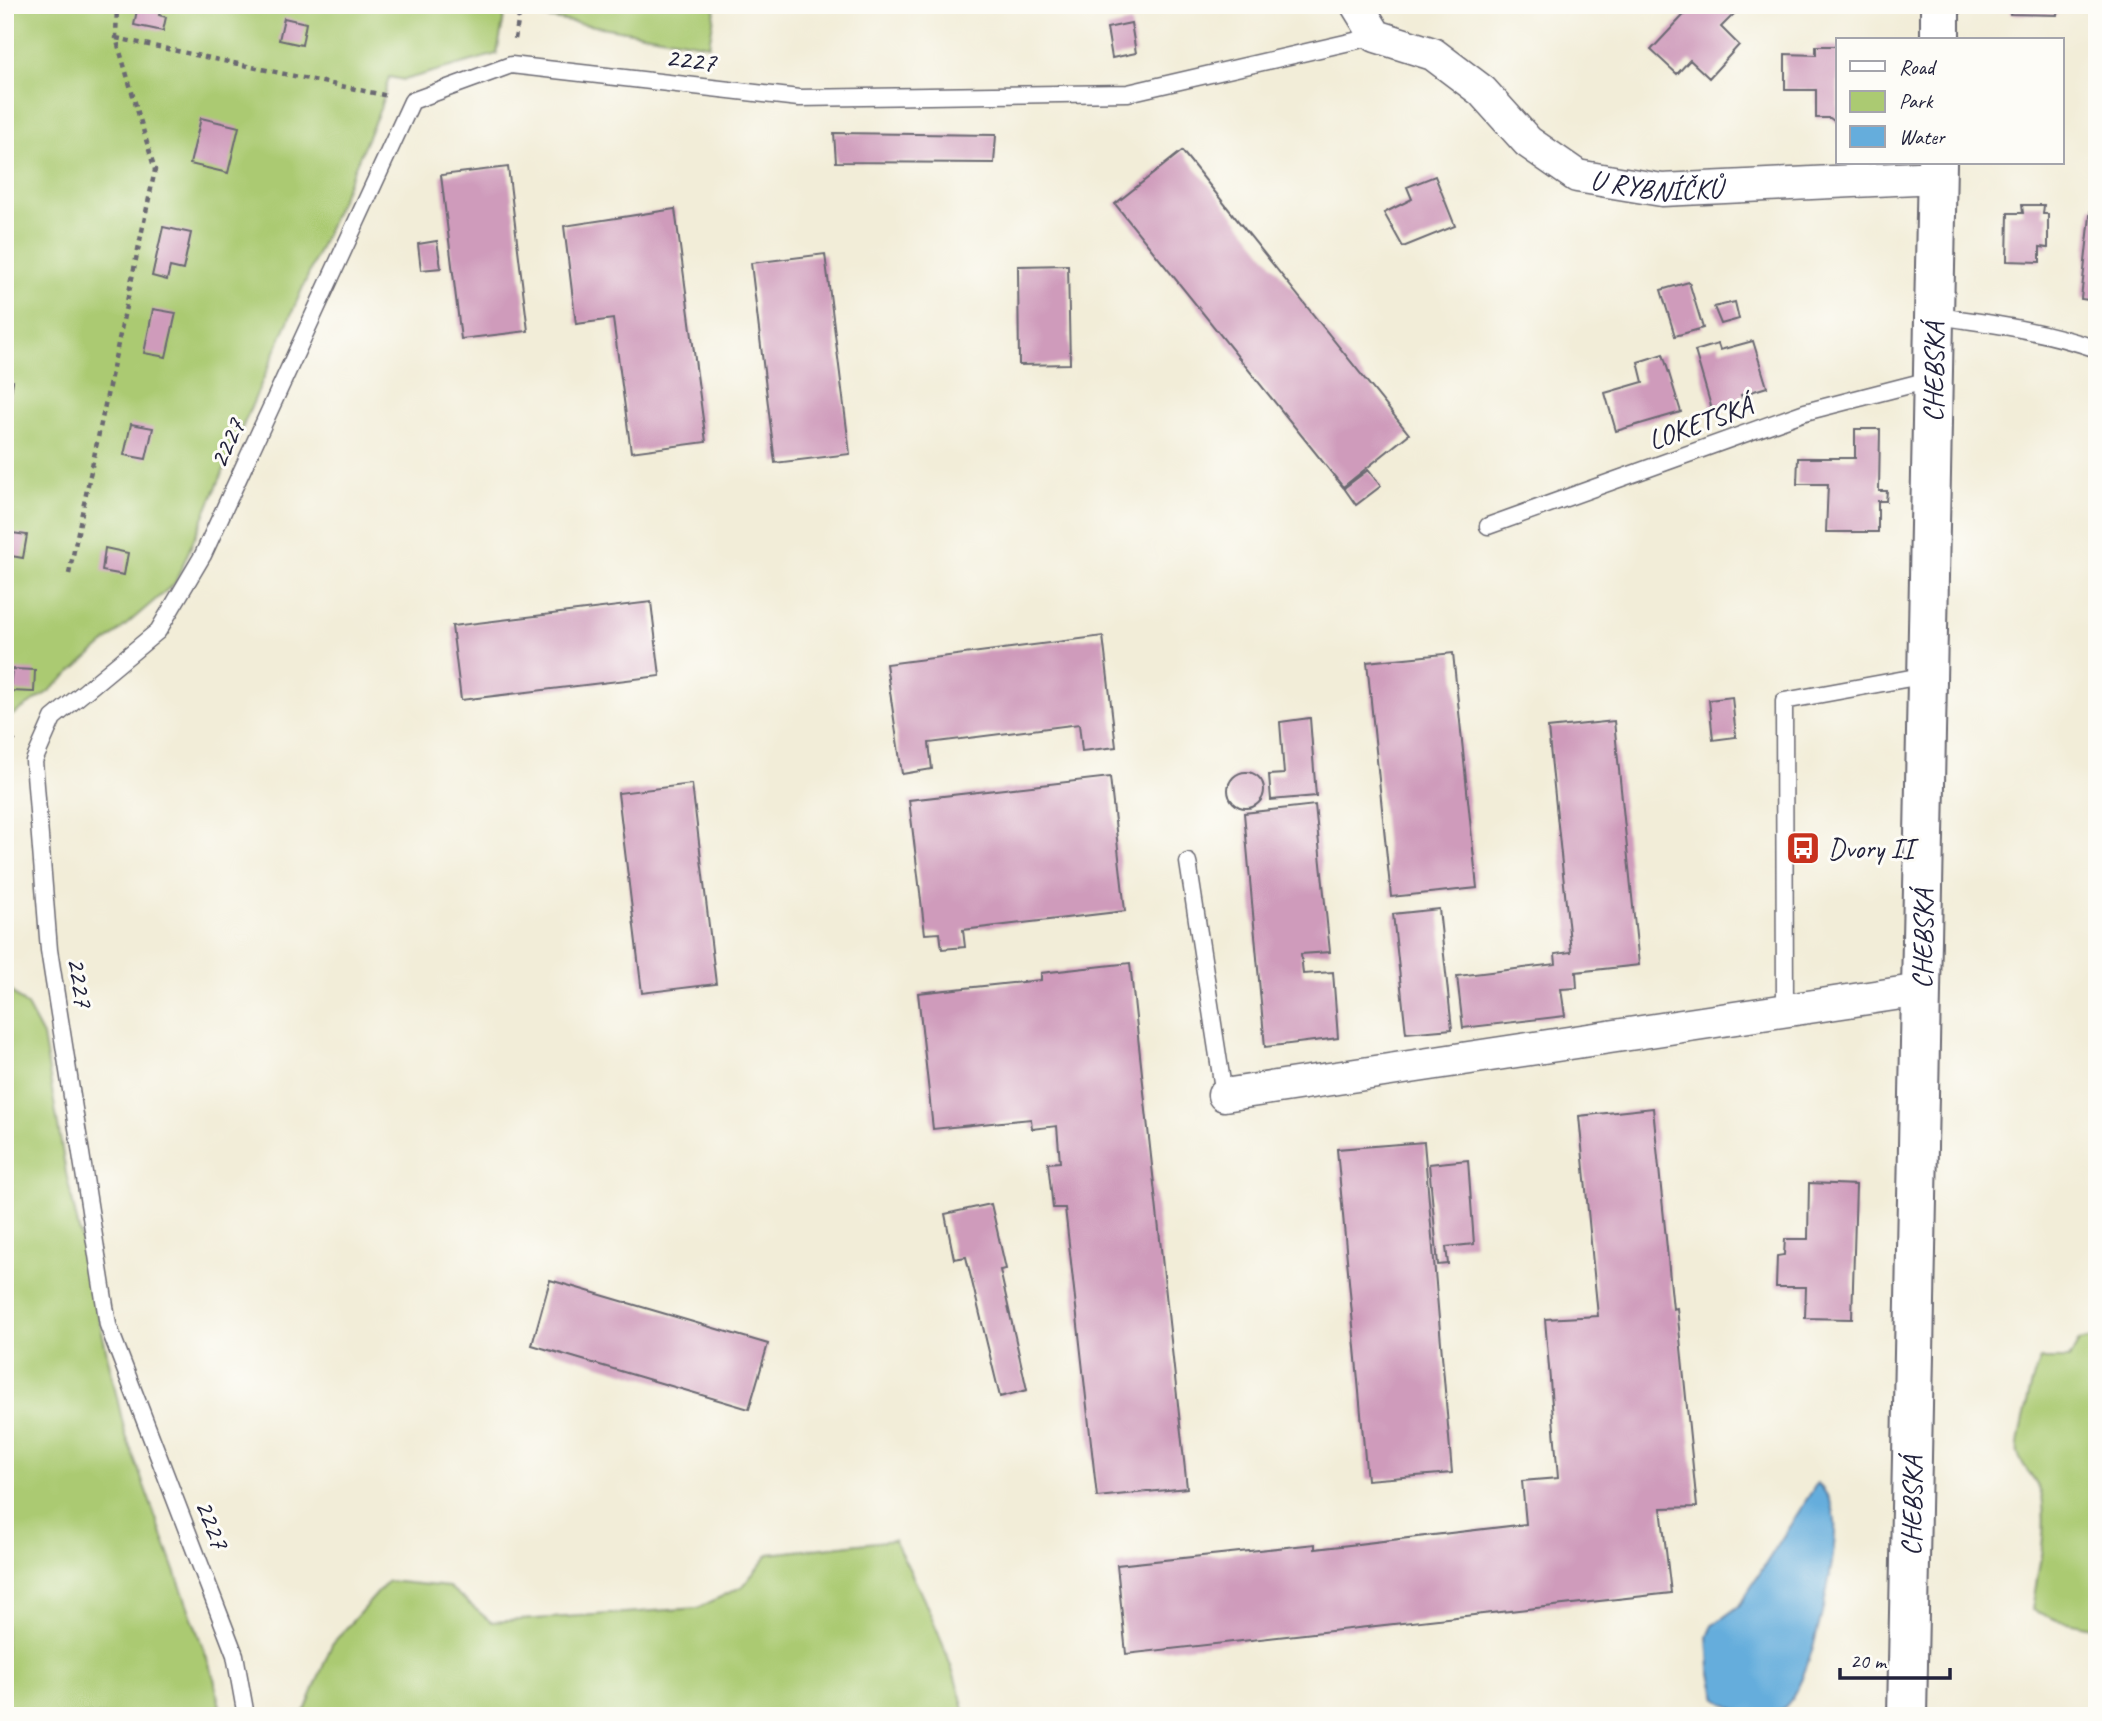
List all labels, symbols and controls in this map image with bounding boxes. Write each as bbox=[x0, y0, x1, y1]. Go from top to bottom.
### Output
legend bbox=[1836, 38, 2064, 164]
street label: 2227 bbox=[664, 39, 719, 80]
text: Road bbox=[1899, 54, 1938, 80]
text: Park bbox=[1899, 88, 1934, 114]
text: Water bbox=[1899, 124, 1946, 150]
street label: U RYBNÍČKŮ bbox=[1588, 162, 1728, 210]
street label: CHEBSKÁ bbox=[1915, 318, 1952, 422]
street label: LOKETSKÁ bbox=[1643, 386, 1761, 457]
street label: 2227 bbox=[200, 412, 254, 473]
bus stop icon: Dvory II bbox=[1784, 829, 1822, 867]
place label: Dvory II bbox=[1828, 831, 1919, 866]
street label: CHEBSKÁ bbox=[1904, 885, 1941, 989]
street label: 2227 bbox=[59, 954, 102, 1011]
street label: CHEBSKÁ bbox=[1893, 1452, 1930, 1556]
street label: 2227 bbox=[187, 1494, 238, 1555]
scale bar bbox=[1840, 1637, 1950, 1681]
text: 20 m bbox=[1850, 1648, 1888, 1674]

